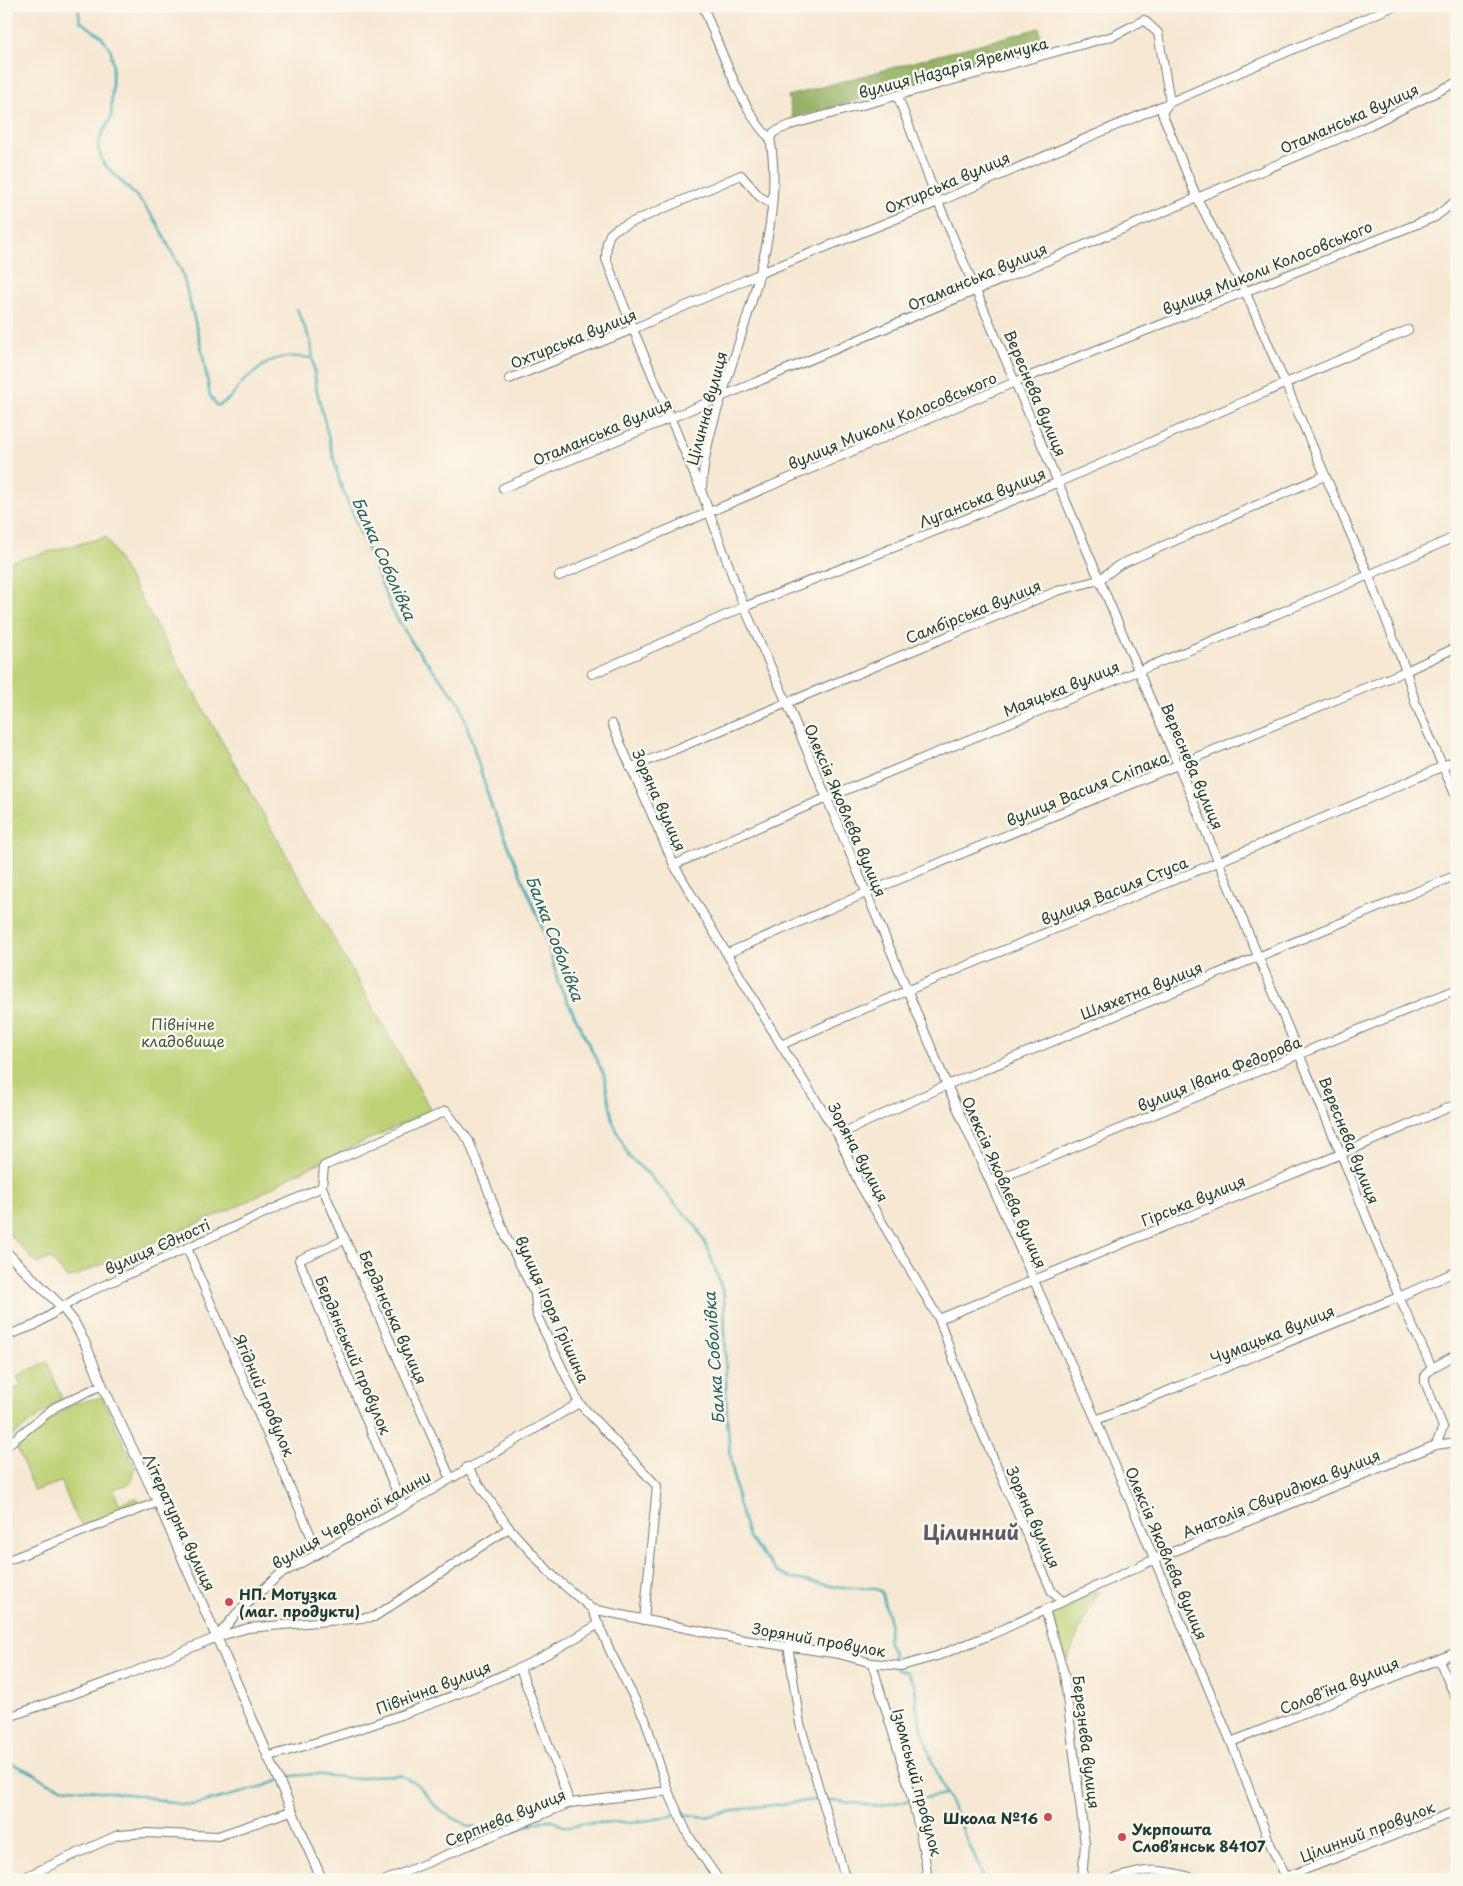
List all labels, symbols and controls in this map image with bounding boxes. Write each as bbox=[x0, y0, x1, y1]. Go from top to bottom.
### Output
street label: вулиця Назарія Яремчука bbox=[856, 30, 1051, 103]
street label: Отаманська вулиця bbox=[1276, 77, 1422, 159]
street label: Охтирська вулиця bbox=[881, 145, 1013, 219]
street label: вулиця Миколи Колосовського bbox=[1158, 214, 1376, 320]
street label: Отаманська вулиця bbox=[904, 236, 1050, 316]
street label: Охтирська вулиця bbox=[506, 302, 640, 374]
street label: Вереснева вулиця bbox=[999, 326, 1073, 460]
street label: Цілинна вулиця bbox=[680, 348, 732, 468]
street label: вулиця Миколи Колосовського bbox=[784, 365, 1000, 475]
street label: Отаманська вулиця bbox=[529, 391, 675, 471]
street label: Луганська вулиця bbox=[915, 461, 1049, 533]
water label: Балка Соболівка bbox=[347, 493, 423, 624]
street label: Самбірська вулиця bbox=[902, 573, 1044, 649]
street label: Маяцька вулиця bbox=[999, 654, 1123, 722]
street label: Вереснева вулиця bbox=[1156, 699, 1230, 833]
street label: Олексія Яковлєва вулиця bbox=[799, 720, 893, 900]
street label: Зоряна вулиця bbox=[627, 745, 693, 855]
street label: вулиця Василя Сліпака bbox=[1002, 745, 1172, 831]
street label: вулиця Василя Стуса bbox=[1037, 850, 1192, 930]
water label: Балка Соболівка bbox=[521, 872, 591, 1005]
street label: Шляхетна вулиця bbox=[1076, 955, 1206, 1025]
park label: Північне кладовище bbox=[141, 1012, 225, 1052]
street label: вулиця Івана Федорова bbox=[1133, 1029, 1305, 1116]
street label: Вереснева вулиця bbox=[1314, 1073, 1386, 1207]
street label: Олексія Яковлєва вулиця bbox=[957, 1092, 1053, 1272]
street label: Зоряна вулиця bbox=[823, 1098, 895, 1206]
street label: Гірська вулиця bbox=[1137, 1169, 1249, 1231]
street label: вулиця Єдності bbox=[101, 1212, 213, 1280]
street label: вулиця Ігоря Грішина bbox=[510, 1232, 596, 1387]
street label: Бердянська вулиця bbox=[354, 1247, 434, 1387]
street label: Бердянський провулок bbox=[310, 1272, 398, 1438]
water label: Балка Соболівка bbox=[696, 1290, 730, 1425]
street label: Чумацька вулиця bbox=[1206, 1299, 1338, 1369]
street label: Ягідний провулок bbox=[229, 1330, 301, 1460]
street label: Анатолія Свиридюка вулиця bbox=[1179, 1443, 1383, 1543]
street label: Літературна вулиця bbox=[138, 1450, 222, 1594]
street label: Зоряна вулиця bbox=[1001, 1462, 1067, 1572]
street label: Олексія Яковлєва вулиця bbox=[1120, 1463, 1214, 1643]
street label: вулиця Червоної калини bbox=[267, 1464, 435, 1574]
district label: Цілинний bbox=[923, 1517, 1019, 1547]
place label: НП. Мотузка (маг. продукти) bbox=[239, 1582, 360, 1622]
marker: НП. Мотузка (маг. продукти) bbox=[223, 1596, 235, 1608]
street label: Зоряний провулок bbox=[750, 1616, 888, 1662]
street label: Солов'їна вулиця bbox=[1276, 1651, 1402, 1719]
street label: Північна вулиця bbox=[372, 1654, 494, 1720]
street label: Березнева вулиця bbox=[1067, 1674, 1107, 1810]
street label: Ізюмський провулок bbox=[887, 1706, 949, 1859]
street label: Серпнева вулиця bbox=[441, 1782, 569, 1852]
street label: Цілинний провулок bbox=[1296, 1795, 1438, 1867]
place label: Школа №16 bbox=[943, 1806, 1038, 1829]
marker: Школа №16 bbox=[1042, 1811, 1054, 1823]
place label: Укрпошта Слов’янськ 84107 bbox=[1131, 1817, 1266, 1857]
marker: Укрпошта Слов’янськ 84107 bbox=[1116, 1831, 1128, 1843]

